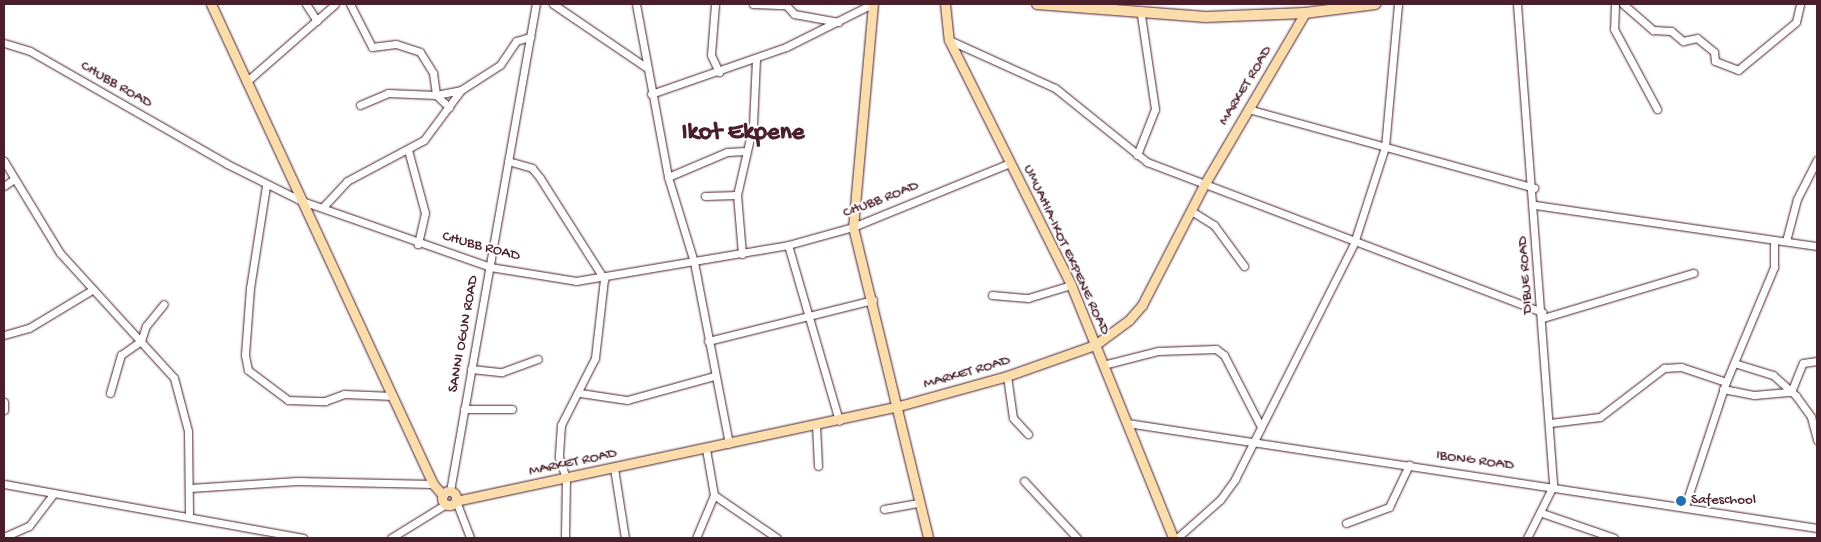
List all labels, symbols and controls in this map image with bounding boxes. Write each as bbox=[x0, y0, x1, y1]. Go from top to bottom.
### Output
street label: MARKET ROAD bbox=[1215, 43, 1277, 129]
street label: CHUBB ROAD bbox=[77, 57, 155, 113]
district label: Ikot Ekpene bbox=[682, 119, 804, 149]
street label: UMUAHIA-IKOT EKPENE ROAD bbox=[1019, 162, 1113, 338]
street label: CHUBB ROAD bbox=[841, 177, 921, 223]
street label: CHUBB ROAD bbox=[440, 228, 522, 266]
street label: DIBUE ROAD bbox=[1514, 235, 1538, 315]
street label: SANNI OGUN ROAD bbox=[445, 274, 483, 394]
street label: MARKET ROAD bbox=[921, 352, 1013, 394]
street label: MARKET ROAD bbox=[527, 445, 619, 481]
street label: IBONG ROAD bbox=[1435, 447, 1515, 475]
place label: Safeschool bbox=[1691, 492, 1756, 510]
marker: Safeschool bbox=[1675, 495, 1687, 507]

